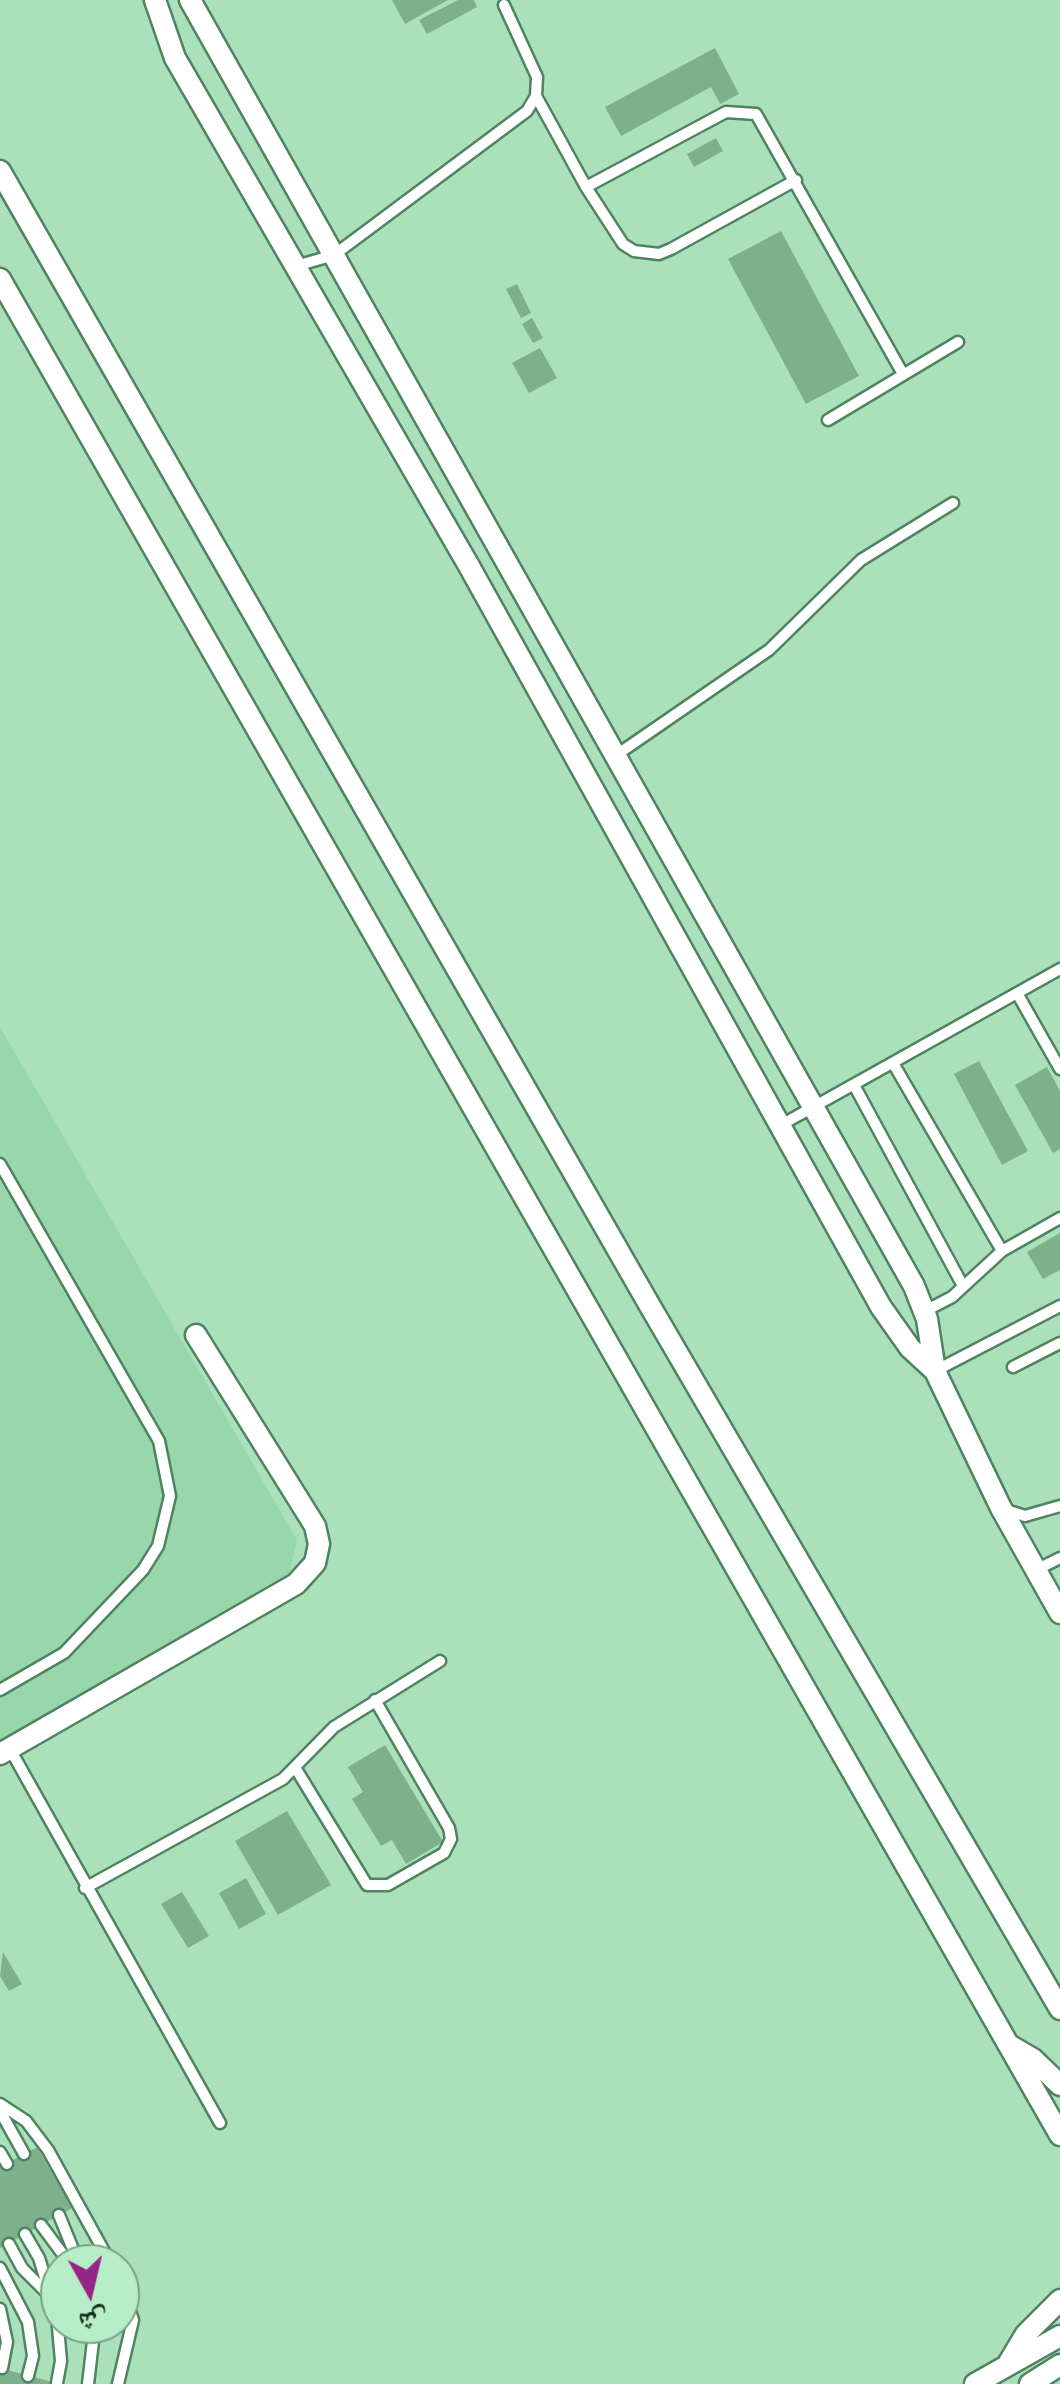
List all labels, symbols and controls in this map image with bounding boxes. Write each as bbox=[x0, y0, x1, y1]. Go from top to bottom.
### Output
north arrow bbox=[40, 2244, 140, 2344]
text: ش bbox=[77, 2303, 111, 2341]

